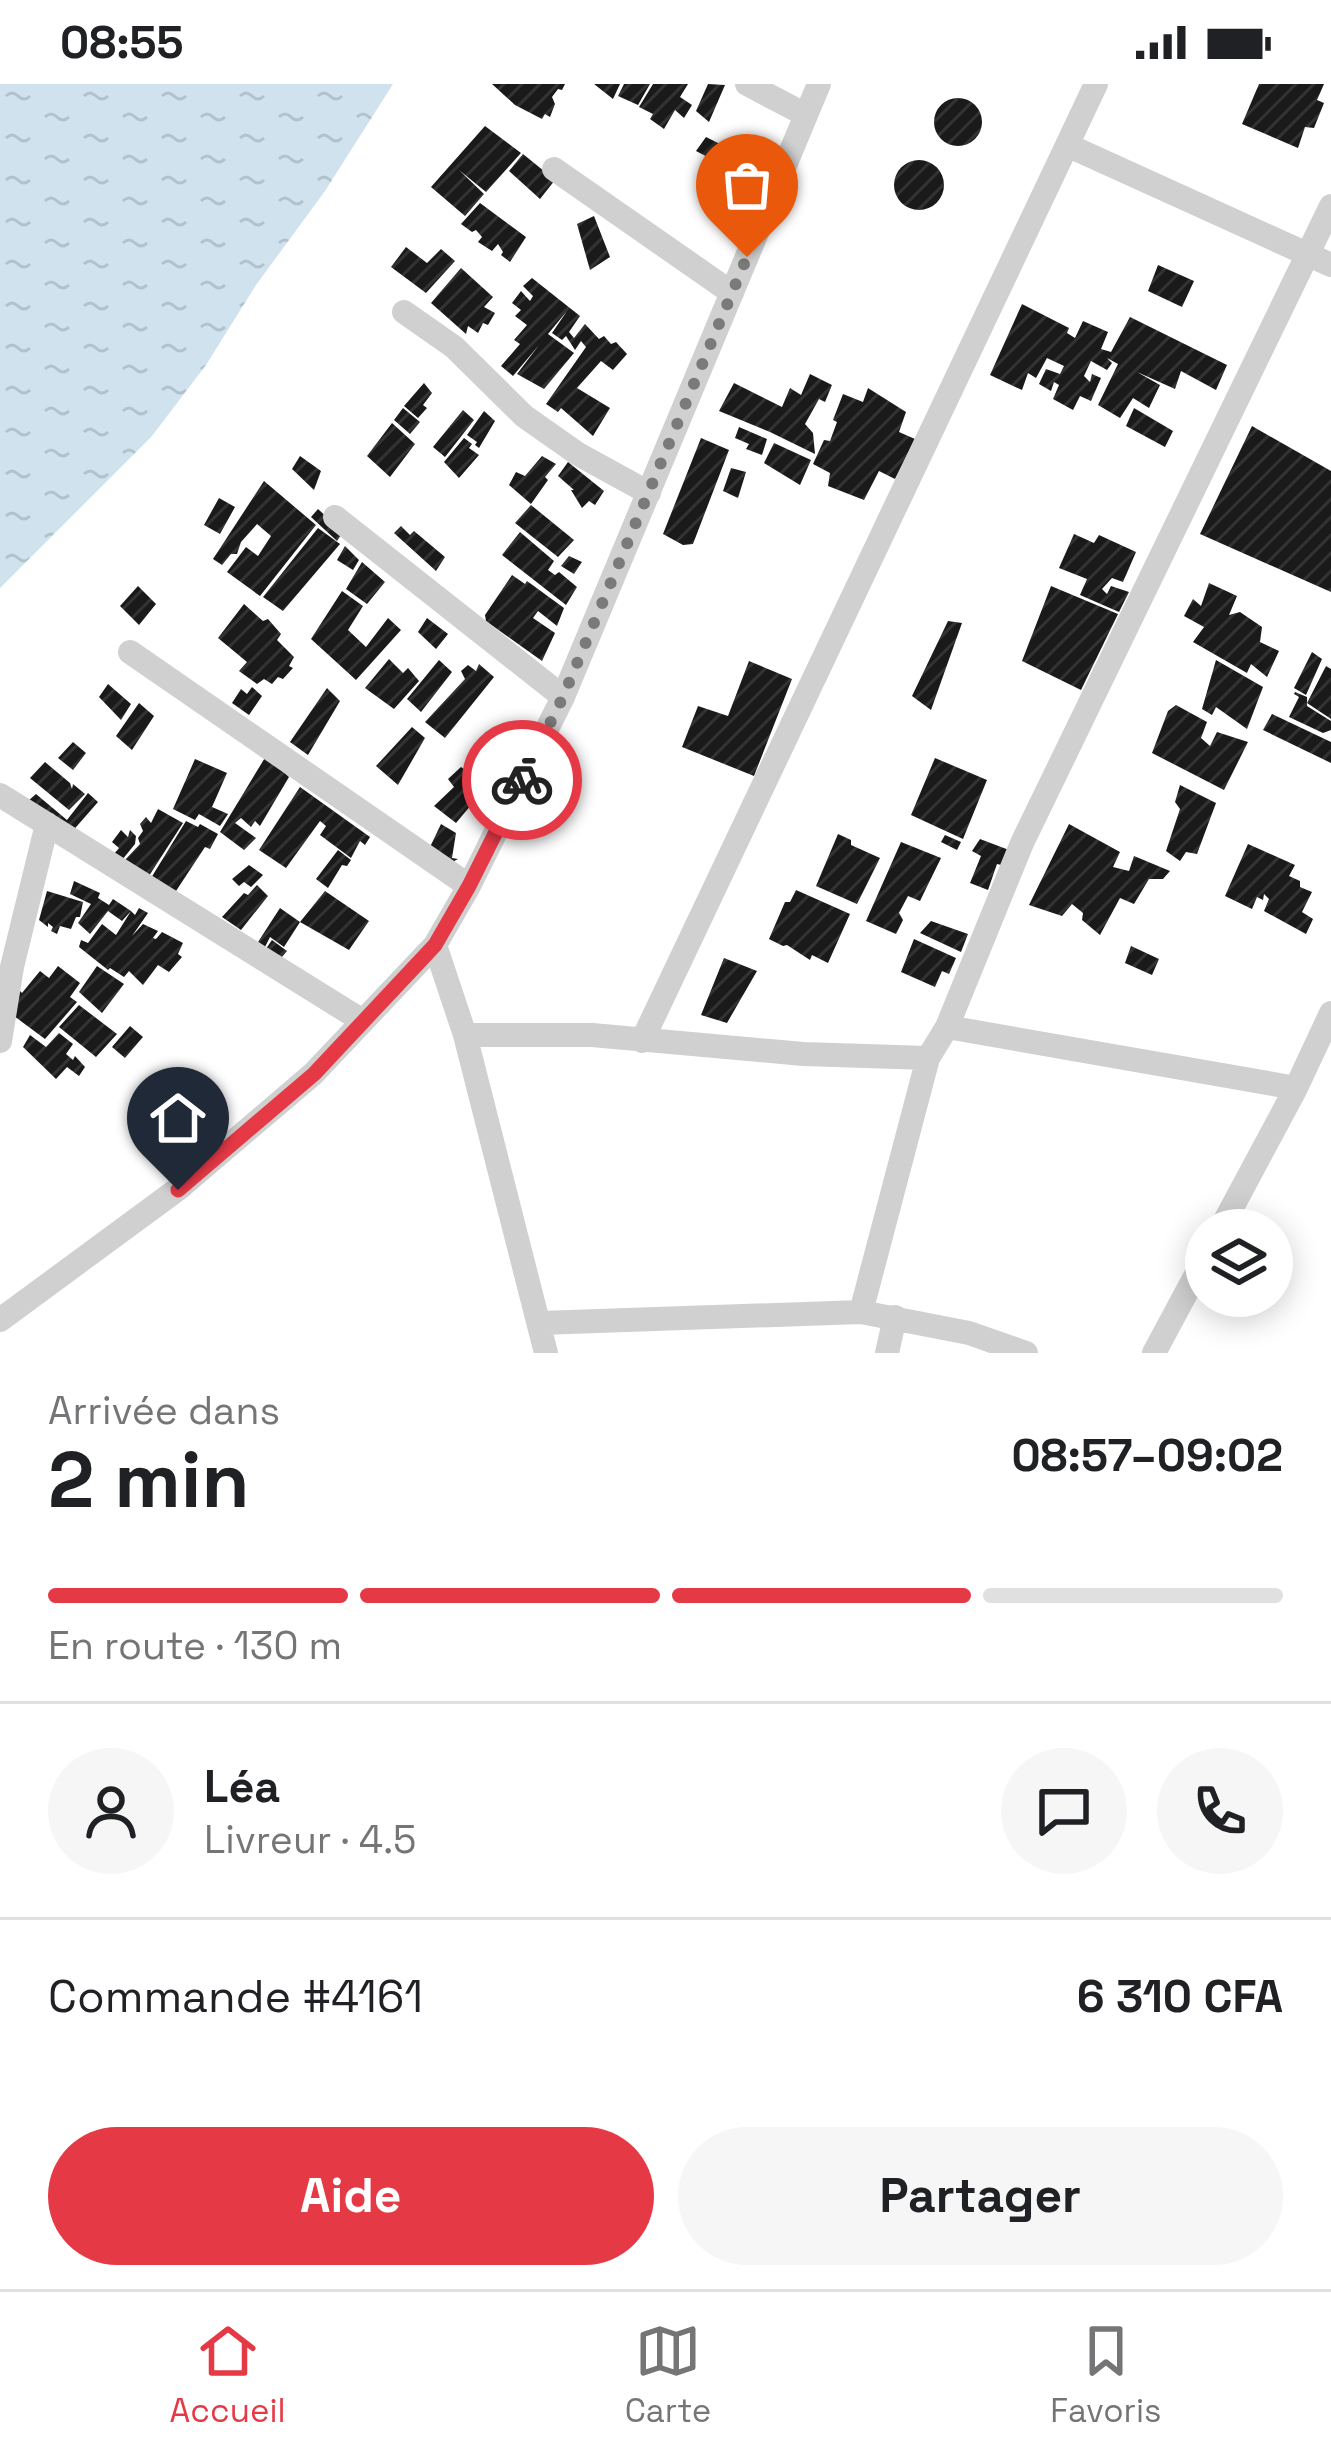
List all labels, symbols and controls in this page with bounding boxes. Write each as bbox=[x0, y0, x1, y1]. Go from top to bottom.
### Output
text: 08:55 bbox=[60, 14, 184, 71]
pin bbox=[696, 134, 798, 257]
icon: bag bbox=[714, 152, 780, 218]
courier bbox=[462, 720, 582, 840]
icon: bike bbox=[489, 747, 555, 813]
pin bbox=[127, 1067, 229, 1190]
icon: home bbox=[145, 1085, 211, 1151]
map controls bbox=[1185, 1209, 1293, 1317]
button: layers bbox=[1185, 1209, 1293, 1317]
text: Arrivée dans bbox=[48, 1386, 280, 1435]
text: 08:57–09:02 bbox=[1011, 1427, 1283, 1484]
text: 2 min bbox=[48, 1430, 250, 1530]
text: En route · 130 m bbox=[48, 1621, 342, 1670]
button: person bbox=[48, 1748, 174, 1874]
button: chat bbox=[1001, 1748, 1127, 1874]
button: phone bbox=[1157, 1748, 1283, 1874]
text: Léa bbox=[204, 1758, 280, 1815]
text: Livreur · 4.5 bbox=[204, 1815, 416, 1864]
text: Commande #4161 bbox=[48, 1968, 423, 2025]
text: 6 310 CFA bbox=[1077, 1968, 1283, 2025]
button: Aide bbox=[48, 2127, 654, 2265]
button: Partager bbox=[678, 2127, 1283, 2265]
tab: Accueil bbox=[169, 2318, 286, 2432]
tab: Carte bbox=[625, 2318, 711, 2432]
tab: Favoris bbox=[1050, 2318, 1161, 2432]

